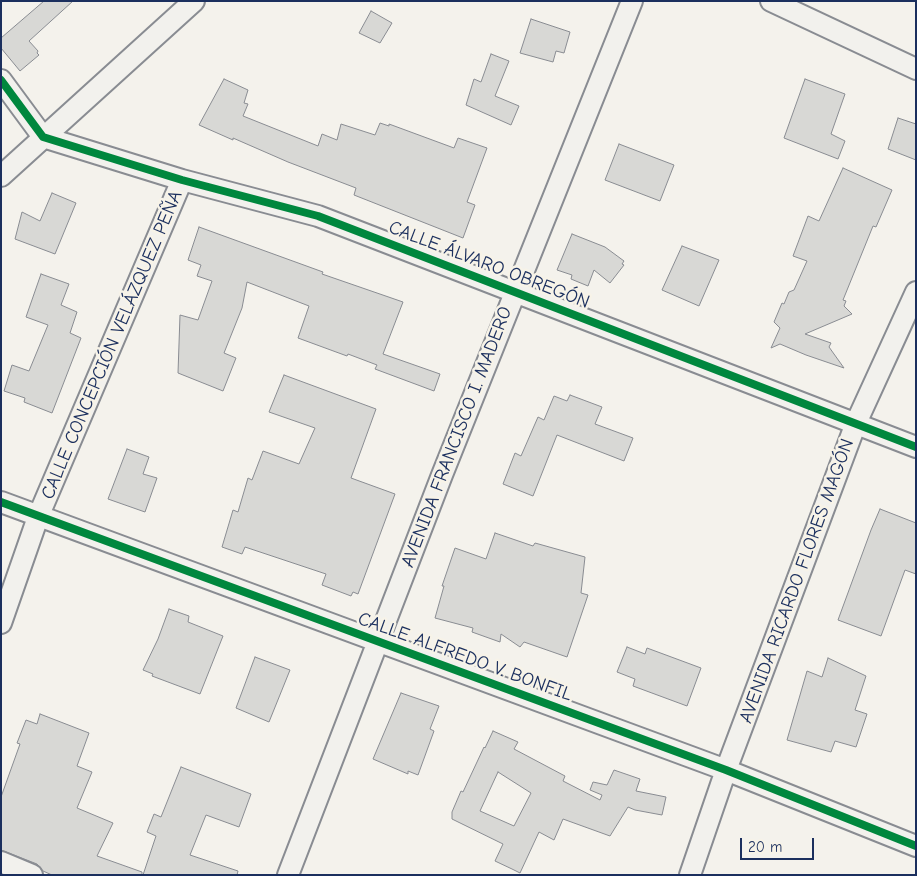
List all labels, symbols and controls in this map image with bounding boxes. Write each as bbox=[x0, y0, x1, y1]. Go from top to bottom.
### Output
street label: CALLE CONCEPCIÓN VELÁZQUEZ PEÑA bbox=[36, 187, 188, 503]
street label: CALLE ÁLVARO OBREGÓN bbox=[385, 216, 593, 314]
street label: AVENIDA FRANCISCO I. MADERO bbox=[397, 303, 517, 571]
street label: AVENIDA RICARDO FLORES MAGÓN bbox=[735, 436, 859, 726]
street label: CALLE ALFREDO V. BONFIL bbox=[355, 608, 575, 706]
scale bar bbox=[742, 828, 816, 860]
text: 20 m bbox=[748, 838, 782, 856]

